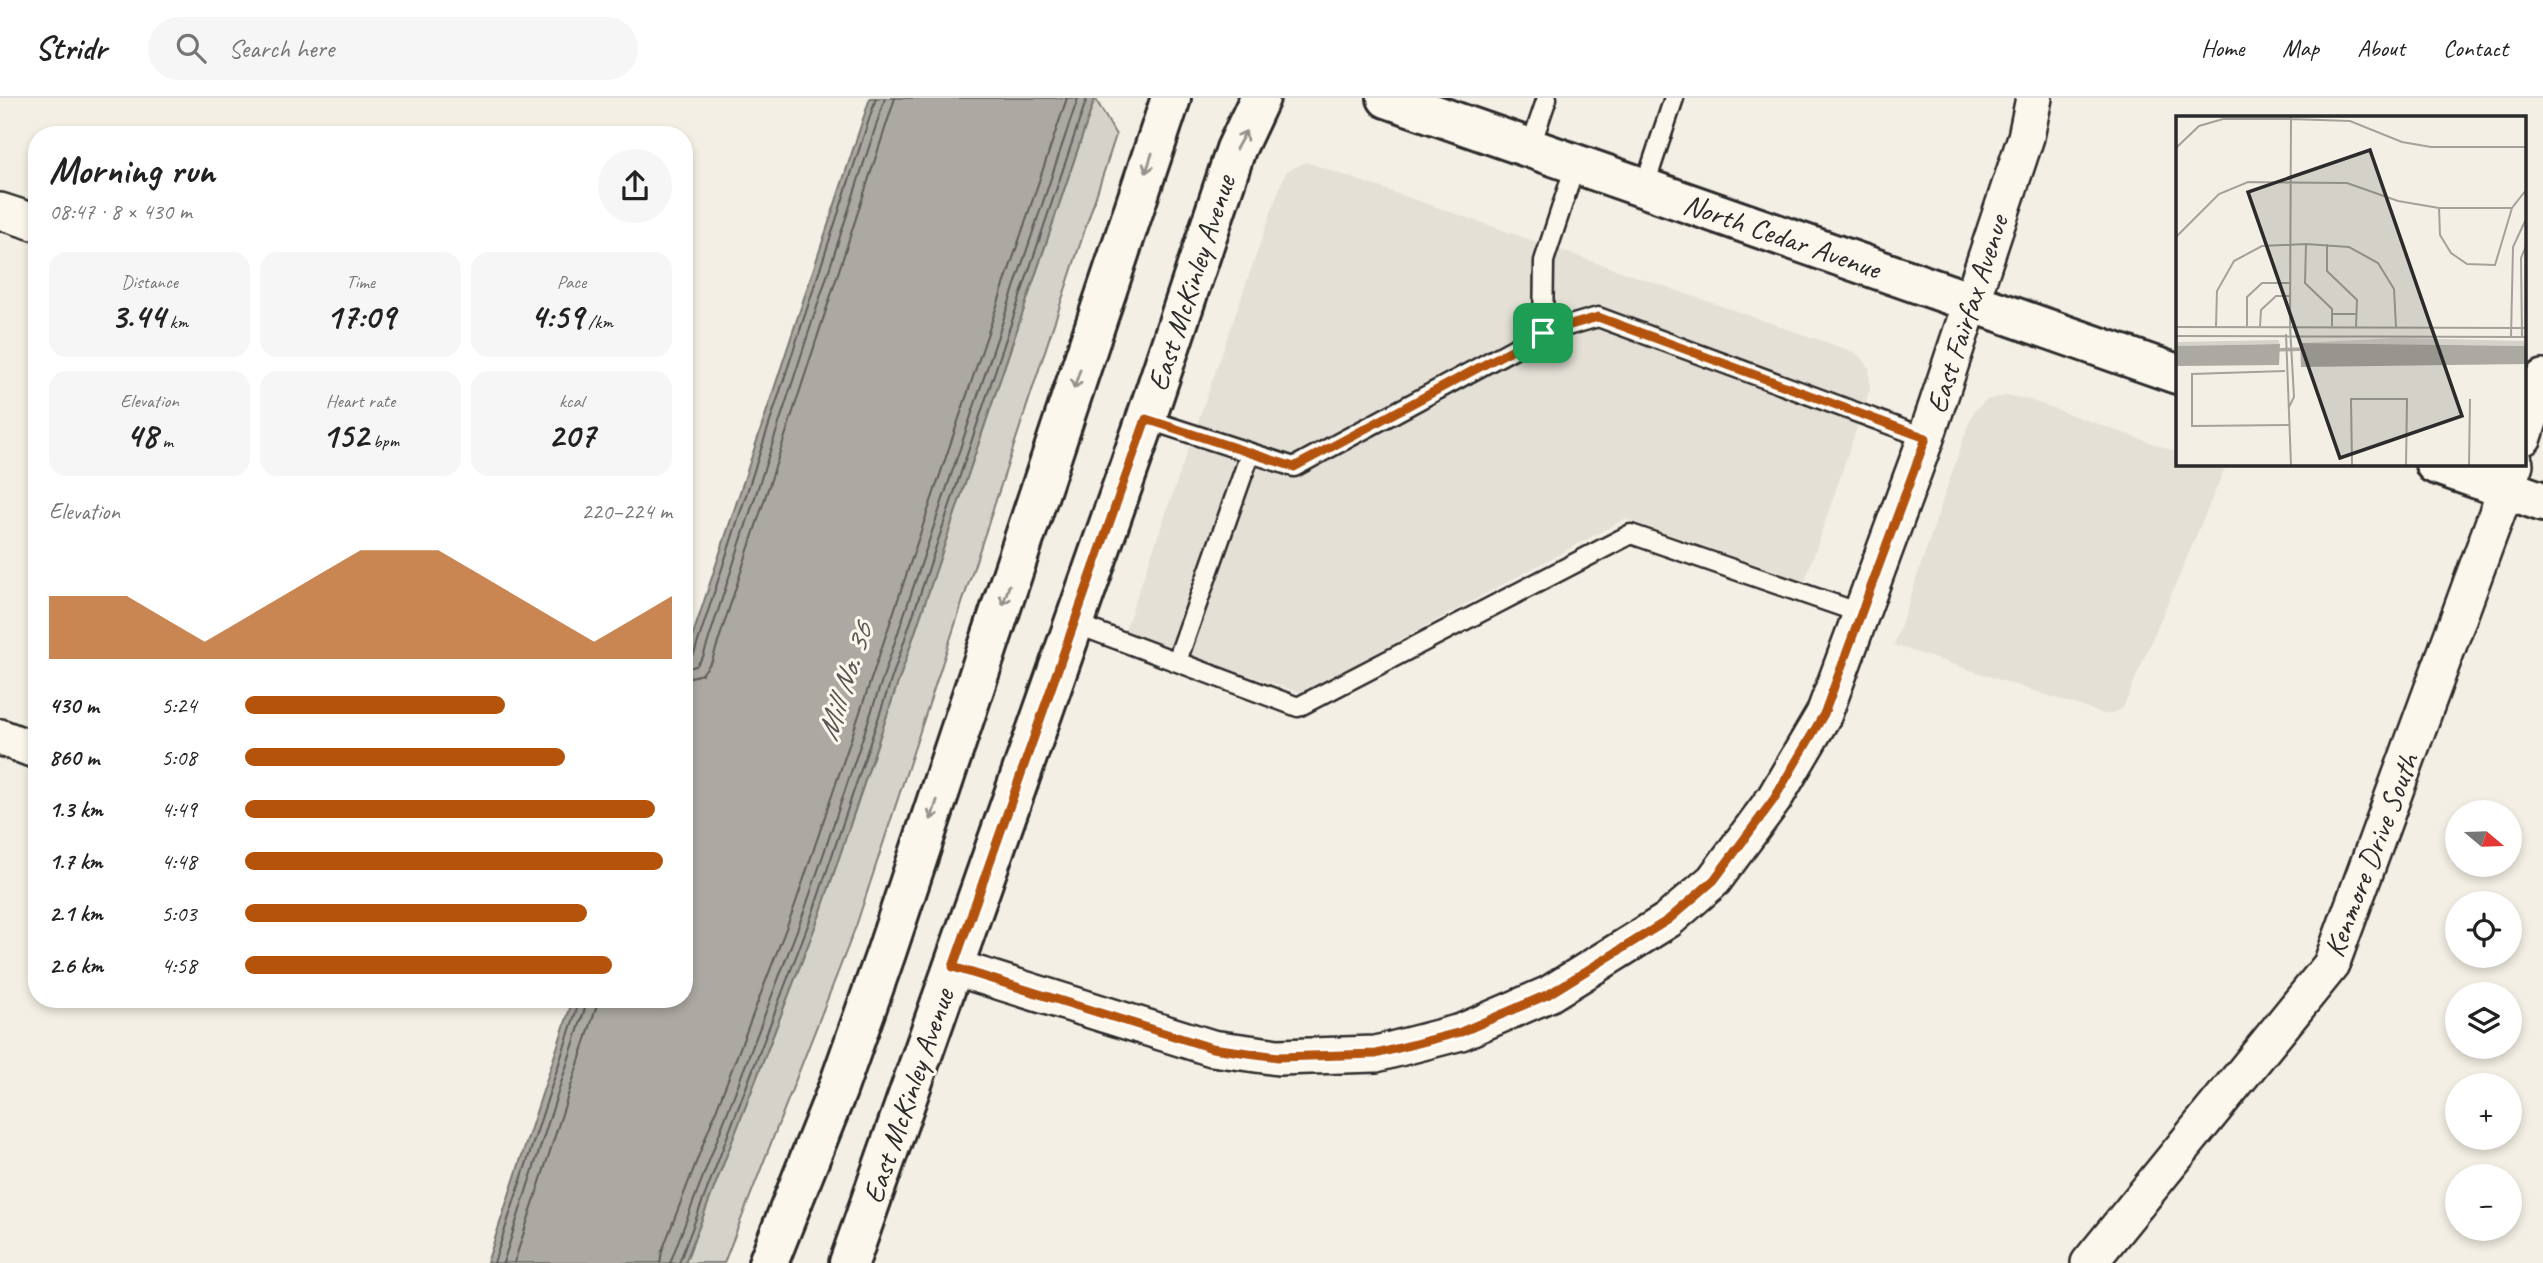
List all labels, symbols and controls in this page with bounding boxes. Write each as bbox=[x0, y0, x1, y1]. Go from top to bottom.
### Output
search box bbox=[148, 17, 638, 80]
text: Stridr bbox=[35, 27, 106, 69]
icon: search bbox=[172, 29, 210, 67]
text: Search here bbox=[228, 32, 334, 65]
text: Home bbox=[2201, 33, 2244, 63]
text: Map bbox=[2282, 33, 2319, 63]
text: About bbox=[2357, 33, 2405, 63]
text: Contact bbox=[2443, 33, 2508, 63]
inset map bbox=[2176, 116, 2526, 466]
one-way arrow bbox=[1235, 130, 1249, 150]
text: Morning run bbox=[49, 147, 215, 194]
button: share bbox=[598, 149, 672, 223]
one-way arrow bbox=[1142, 151, 1154, 173]
street label: East McKinley Avenue bbox=[1138, 168, 1244, 396]
street label: North Cedar Avenue bbox=[1679, 185, 1888, 288]
text: 08:47 · 8 × 430 m bbox=[49, 197, 192, 226]
street label: East Fairfax Avenue bbox=[1917, 208, 2018, 418]
text: Distance bbox=[121, 270, 178, 294]
text: Time bbox=[346, 270, 375, 294]
text: Pace bbox=[557, 270, 586, 294]
text: 3.44 bbox=[111, 294, 165, 339]
text: 17:09 bbox=[326, 294, 395, 339]
text: 4:59 bbox=[530, 294, 583, 339]
pin bbox=[1513, 303, 1573, 363]
text: km bbox=[165, 310, 188, 334]
text: /km bbox=[583, 310, 613, 334]
icon: arrive bbox=[1524, 314, 1562, 352]
one-way arrow bbox=[1070, 367, 1083, 389]
text: Elevation bbox=[120, 389, 179, 413]
text: Heart rate bbox=[326, 389, 395, 413]
text: kcal bbox=[559, 389, 584, 413]
text: 48 bbox=[126, 413, 158, 458]
text: 152 bbox=[322, 413, 369, 458]
text: 207 bbox=[548, 413, 595, 458]
text: m bbox=[158, 429, 173, 453]
text: bpm bbox=[369, 429, 399, 453]
text: Elevation bbox=[49, 497, 120, 526]
text: 220–224 m bbox=[581, 497, 672, 526]
one-way arrow bbox=[999, 583, 1011, 605]
water label: Mill No. 36 bbox=[806, 614, 884, 746]
text: 430 m bbox=[49, 691, 99, 720]
text: 5:24 bbox=[161, 691, 197, 720]
text: 860 m bbox=[49, 743, 99, 772]
text: 5:08 bbox=[161, 743, 197, 772]
street label: Kenmore Drive South bbox=[2315, 746, 2428, 962]
text: 1.3 km bbox=[49, 795, 103, 824]
text: 4:49 bbox=[161, 795, 197, 824]
one-way arrow bbox=[927, 799, 939, 821]
north arrow bbox=[2445, 800, 2522, 877]
map controls bbox=[2445, 800, 2522, 1241]
text: 1.7 km bbox=[49, 847, 102, 876]
text: 4:48 bbox=[161, 847, 197, 876]
button: locate bbox=[2445, 891, 2522, 968]
text: 2.1 km bbox=[49, 899, 103, 928]
text: 5:03 bbox=[161, 899, 197, 928]
text: 2.6 km bbox=[49, 951, 103, 980]
text: 4:58 bbox=[161, 951, 197, 980]
street label: East McKinley Avenue bbox=[854, 982, 963, 1208]
button: layers bbox=[2445, 982, 2522, 1059]
button: + bbox=[2445, 1073, 2522, 1150]
button: − bbox=[2445, 1164, 2522, 1241]

